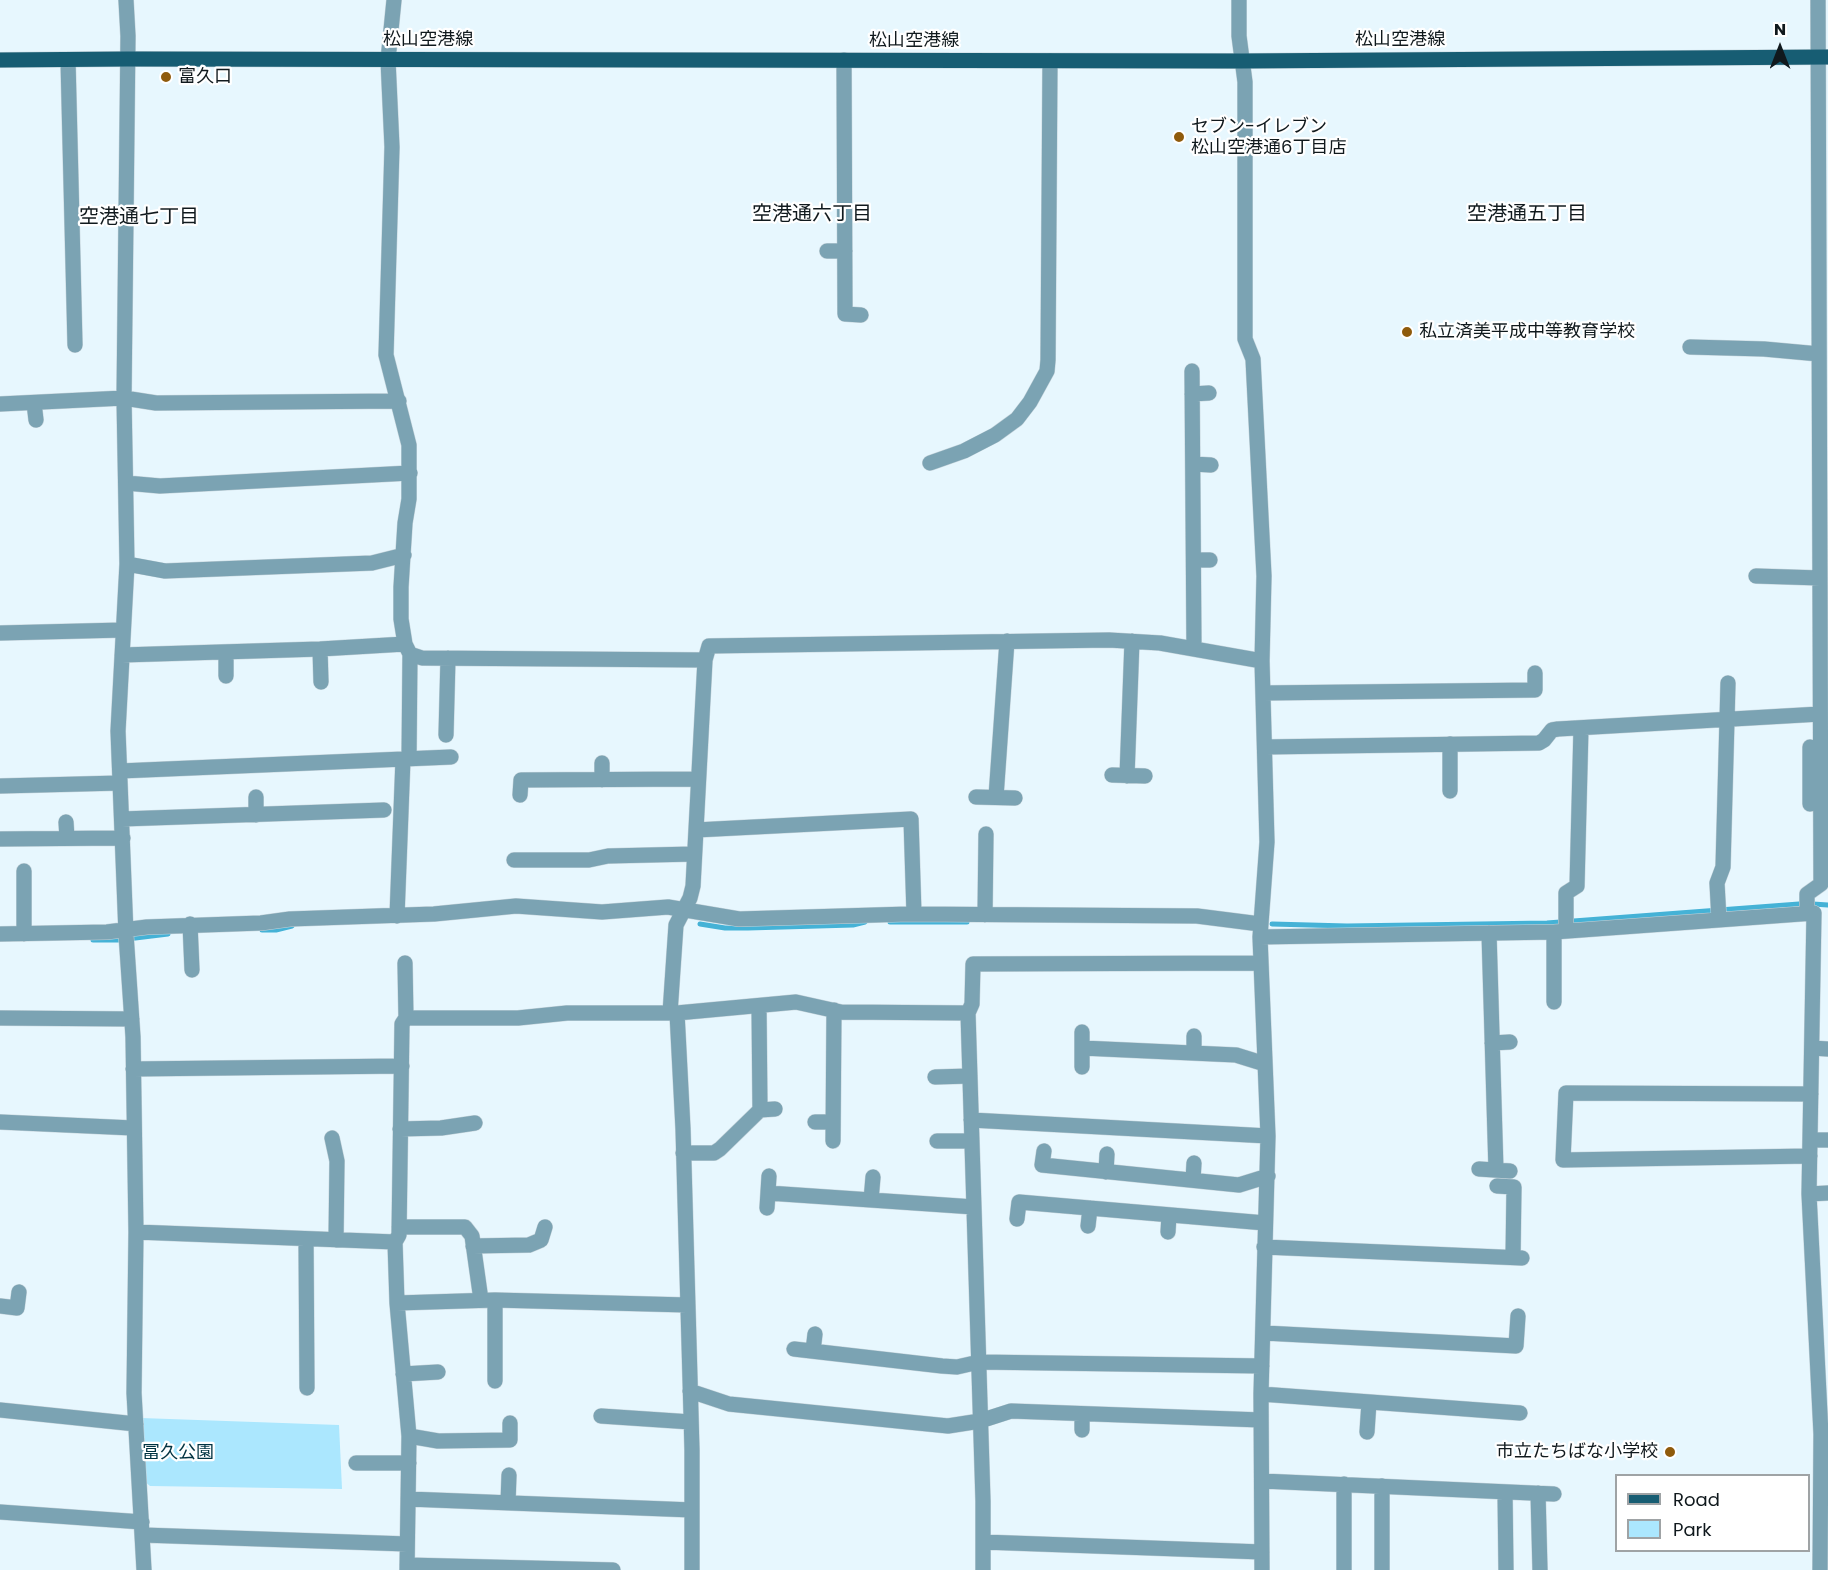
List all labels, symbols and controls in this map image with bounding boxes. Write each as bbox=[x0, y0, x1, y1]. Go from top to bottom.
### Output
north arrow bbox=[1750, 18, 1810, 78]
text: N bbox=[1774, 18, 1786, 41]
street label: 松山空港線 bbox=[383, 29, 473, 51]
street label: 松山空港線 bbox=[1355, 29, 1445, 51]
street label: 松山空港線 bbox=[869, 30, 959, 52]
place label: 富久口 bbox=[178, 66, 232, 88]
marker: 富久口 bbox=[159, 70, 173, 84]
place label: セブン-イレブン 松山空港通6丁目店 bbox=[1191, 116, 1346, 158]
marker: セブン-イレブン 松山空港通6丁目店 bbox=[1172, 130, 1186, 144]
district label: 空港通六丁目 bbox=[752, 203, 872, 227]
district label: 空港通五丁目 bbox=[1467, 203, 1587, 227]
district label: 空港通七丁目 bbox=[79, 206, 199, 230]
place label: 私立済美平成中等教育学校 bbox=[1419, 321, 1635, 343]
marker: 私立済美平成中等教育学校 bbox=[1400, 325, 1414, 339]
place label: 市立たちばな小学校 bbox=[1496, 1441, 1658, 1463]
park label: 冨久公園 bbox=[142, 1442, 214, 1464]
marker: 市立たちばな小学校 bbox=[1663, 1445, 1677, 1459]
legend bbox=[1615, 1474, 1810, 1552]
text: Road bbox=[1673, 1487, 1720, 1512]
text: Park bbox=[1673, 1517, 1712, 1542]

